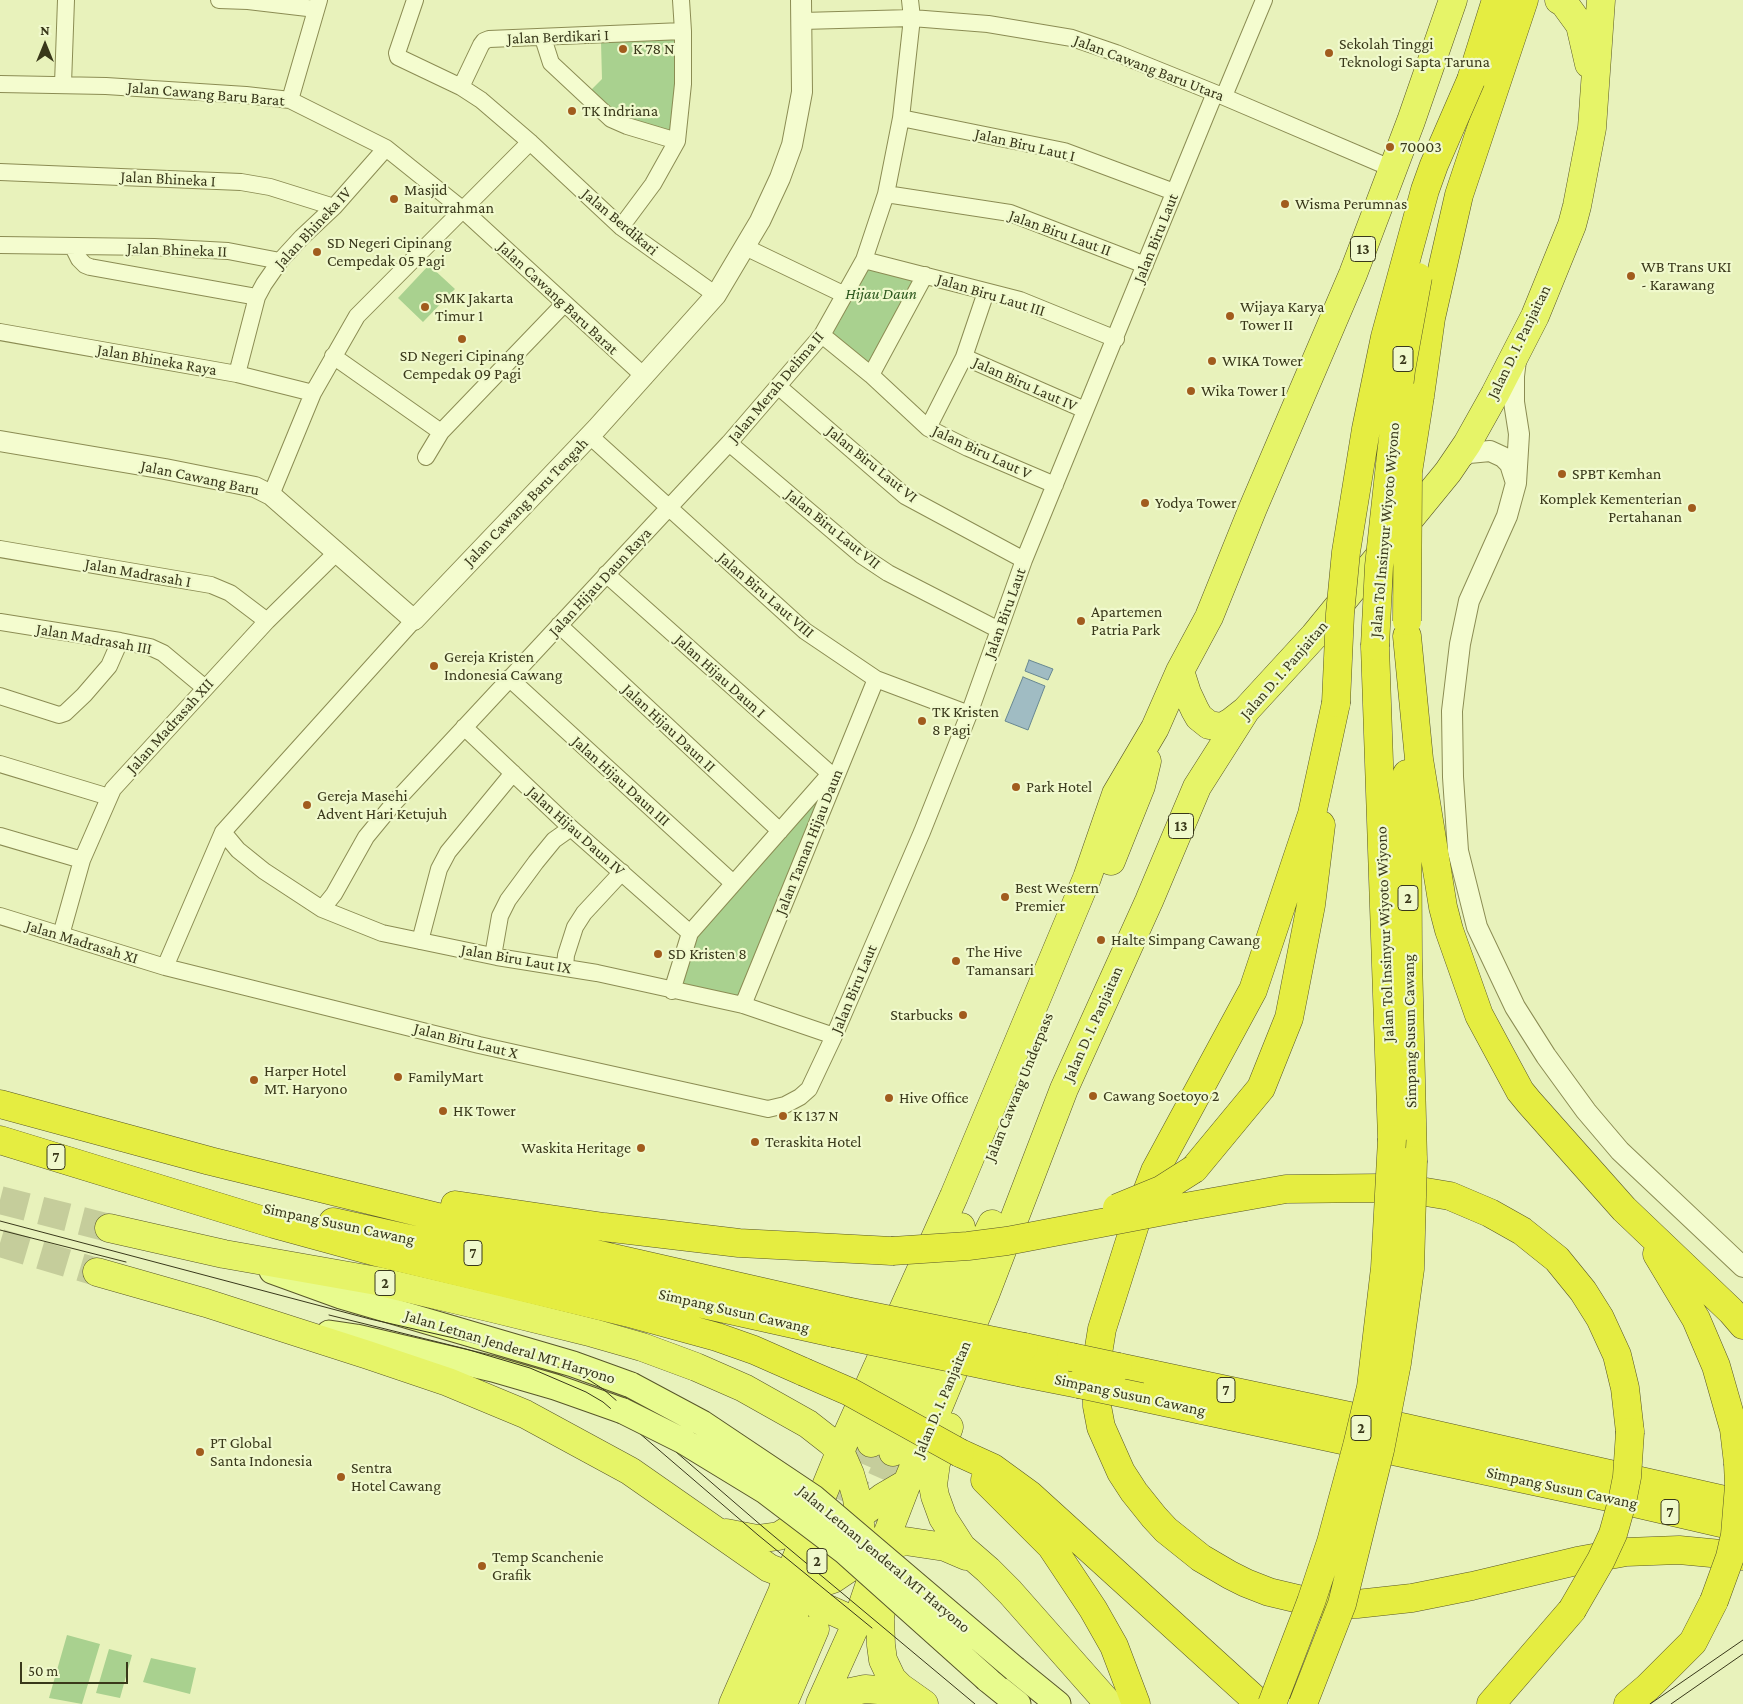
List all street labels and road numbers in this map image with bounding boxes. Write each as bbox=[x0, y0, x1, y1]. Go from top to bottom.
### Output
street label: Jalan Berdikari I bbox=[507, 26, 609, 48]
street label: Jalan Cawang Baru Utara bbox=[1071, 30, 1227, 106]
street label: Jalan Cawang Baru Barat bbox=[126, 78, 286, 110]
street label: Jalan Biru Laut I bbox=[973, 124, 1077, 166]
street label: Jalan Bhineka I bbox=[120, 167, 216, 191]
street label: Jalan Bhineka IV bbox=[270, 183, 356, 273]
street label: Jalan Berdikari bbox=[578, 184, 662, 260]
street label: Jalan Biru Laut bbox=[1129, 191, 1183, 285]
street label: Jalan Biru Laut II bbox=[1006, 206, 1114, 260]
road number: 13 bbox=[1350, 236, 1376, 262]
street label: Jalan Cawang Baru Barat bbox=[494, 237, 622, 359]
street label: Jalan Bhineka II bbox=[127, 239, 227, 261]
street label: Jalan Biru Laut III bbox=[935, 269, 1047, 321]
street label: Jalan D. I. Panjaitan bbox=[1483, 282, 1555, 402]
street label: Jalan Merah Delima II bbox=[724, 328, 828, 446]
street label: Jalan Bhineka Raya bbox=[96, 340, 218, 380]
road number: 2 bbox=[1393, 346, 1413, 372]
street label: Jalan Biru Laut IV bbox=[970, 353, 1080, 415]
street label: Jalan Biru Laut VI bbox=[823, 421, 921, 507]
street label: Jalan Biru Laut V bbox=[930, 421, 1034, 483]
street label: Jalan Tol Insinyur Wiyoto Wiyono bbox=[1366, 422, 1404, 638]
street label: Jalan Cawang Baru Tengah bbox=[460, 434, 592, 570]
street label: Jalan Cawang Baru bbox=[139, 456, 261, 500]
street label: Jalan Biru Laut VII bbox=[782, 485, 884, 573]
street label: Jalan Hijau Daun Raya bbox=[545, 524, 655, 640]
street label: Jalan Biru Laut VIII bbox=[714, 548, 818, 642]
street label: Jalan Madrasah I bbox=[83, 554, 193, 592]
street label: Jalan Biru Laut bbox=[980, 565, 1030, 661]
street label: Jalan D. I. Panjaitan bbox=[1236, 617, 1332, 723]
street label: Jalan Madrasah III bbox=[35, 619, 153, 659]
street label: Jalan Hijau Daun I bbox=[671, 630, 769, 722]
street label: Jalan Madrasah XII bbox=[122, 675, 218, 777]
street label: Jalan Hijau Daun II bbox=[618, 680, 720, 776]
street label: Jalan Hijau Daun III bbox=[568, 732, 674, 830]
street label: Jalan Taman Hijau Daun bbox=[771, 766, 847, 918]
street label: Jalan Hijau Daun IV bbox=[523, 782, 629, 880]
road number: 13 bbox=[1168, 814, 1194, 838]
street label: Jalan Tol Insinyur Wiyoto Wiyono bbox=[1372, 826, 1398, 1042]
road number: 2 bbox=[1398, 886, 1418, 910]
street label: Jalan Madrasah XI bbox=[24, 916, 140, 968]
street label: Jalan Biru Laut IX bbox=[459, 940, 573, 978]
street label: Jalan Biru Laut bbox=[827, 942, 881, 1036]
street label: Simpang Susun Cawang bbox=[1399, 954, 1421, 1108]
street label: Jalan D. I. Panjaitan bbox=[1059, 963, 1127, 1085]
street label: Jalan Cawang Underpass bbox=[980, 1010, 1058, 1164]
street label: Jalan Biru Laut X bbox=[412, 1019, 520, 1063]
road number: 7 bbox=[47, 1144, 65, 1170]
street label: Simpang Susun Cawang bbox=[262, 1199, 416, 1249]
road number: 7 bbox=[464, 1240, 482, 1266]
road number: 2 bbox=[375, 1270, 395, 1296]
street label: Simpang Susun Cawang bbox=[657, 1284, 811, 1338]
street label: Jalan Letnan Jenderal MT Haryono bbox=[402, 1306, 618, 1388]
street label: Jalan D. I. Panjaitan bbox=[909, 1338, 975, 1460]
street label: Simpang Susun Cawang bbox=[1053, 1370, 1207, 1420]
road number: 7 bbox=[1217, 1378, 1235, 1402]
road number: 2 bbox=[1351, 1416, 1371, 1440]
street label: Simpang Susun Cawang bbox=[1485, 1463, 1639, 1513]
street label: Jalan Letnan Jenderal MT Haryono bbox=[794, 1481, 974, 1637]
road number: 7 bbox=[1661, 1500, 1679, 1524]
road number: 2 bbox=[807, 1548, 827, 1574]

